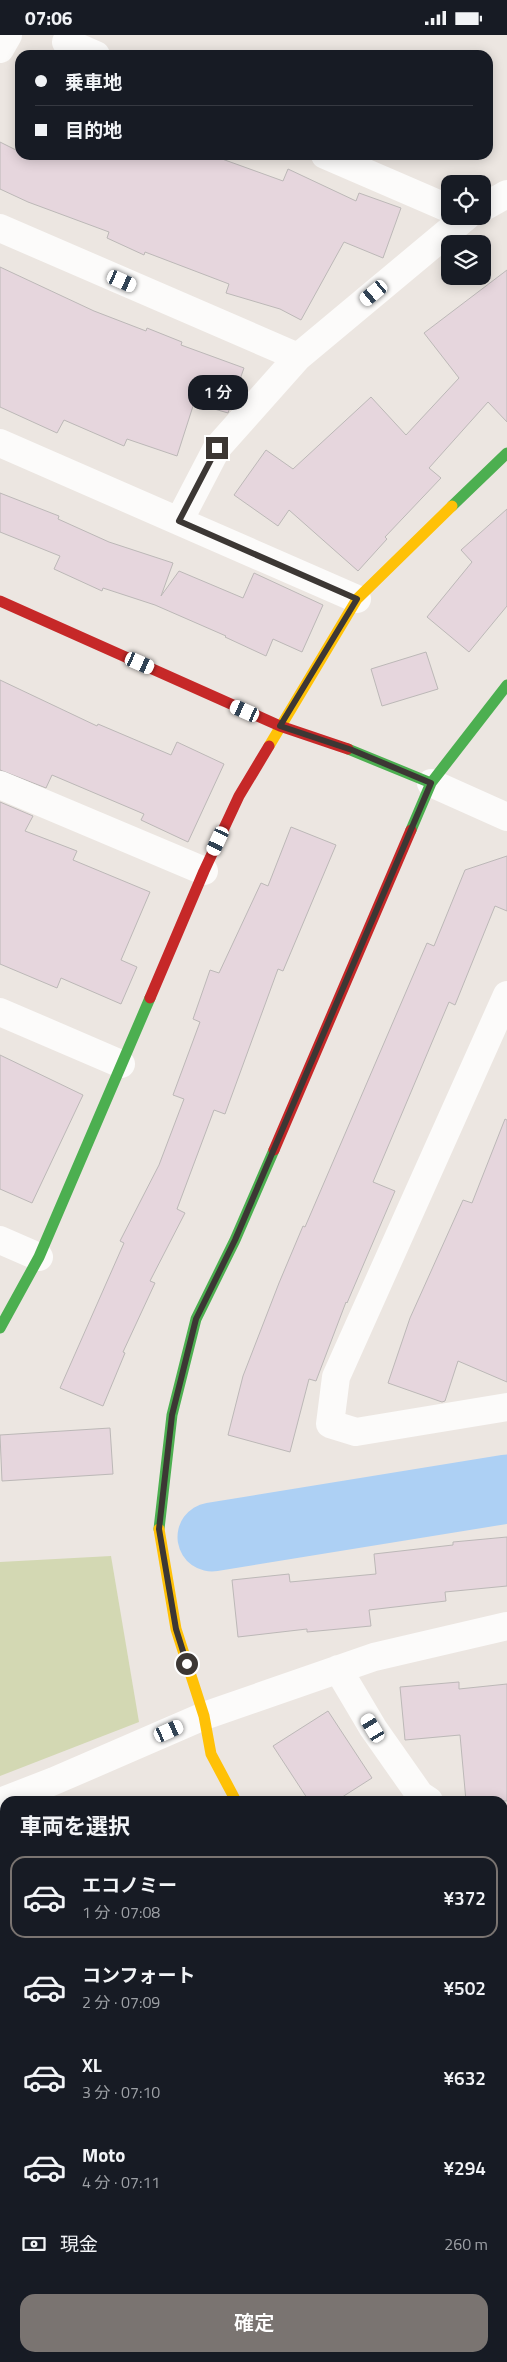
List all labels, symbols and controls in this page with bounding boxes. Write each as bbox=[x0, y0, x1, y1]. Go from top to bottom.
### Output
text: 07:06 bbox=[25, 3, 72, 32]
text: 乗車地 bbox=[65, 67, 122, 96]
text: 目的地 bbox=[65, 115, 122, 144]
map controls bbox=[441, 175, 491, 285]
button: locate bbox=[441, 175, 491, 225]
button: layers bbox=[441, 235, 491, 285]
car bbox=[105, 268, 138, 294]
car bbox=[357, 278, 390, 308]
callout: 1 分 bbox=[187, 375, 247, 411]
text: 1 分 bbox=[204, 380, 232, 404]
route end bbox=[206, 437, 228, 459]
car bbox=[123, 650, 156, 676]
car bbox=[228, 698, 261, 724]
car bbox=[204, 824, 231, 858]
route start bbox=[176, 1653, 198, 1675]
car bbox=[358, 1711, 387, 1745]
car bbox=[152, 1718, 185, 1744]
text: 車両を選択 bbox=[20, 1809, 130, 1843]
text: エコノミー bbox=[82, 1870, 177, 1899]
icon: car bbox=[22, 1875, 67, 1920]
text: ¥372 bbox=[443, 1883, 486, 1912]
text: 1 分 · 07:08 bbox=[82, 1900, 160, 1924]
text: コンフォート bbox=[82, 1960, 195, 1989]
icon: car bbox=[22, 1965, 67, 2010]
text: ¥502 bbox=[443, 1973, 486, 2002]
text: 2 分 · 07:09 bbox=[82, 1990, 160, 2014]
text: XL bbox=[82, 2050, 102, 2079]
icon: car bbox=[22, 2055, 67, 2100]
text: ¥632 bbox=[443, 2063, 486, 2092]
text: 3 分 · 07:10 bbox=[82, 2080, 160, 2104]
text: Moto bbox=[82, 2140, 125, 2169]
icon: car bbox=[22, 2145, 67, 2190]
text: ¥294 bbox=[443, 2153, 486, 2182]
text: 4 分 · 07:11 bbox=[82, 2170, 160, 2194]
text: 現金 bbox=[60, 2229, 98, 2258]
icon: cash bbox=[20, 2230, 48, 2258]
text: 260 m bbox=[444, 2232, 488, 2256]
button: 確定 bbox=[20, 2294, 488, 2352]

